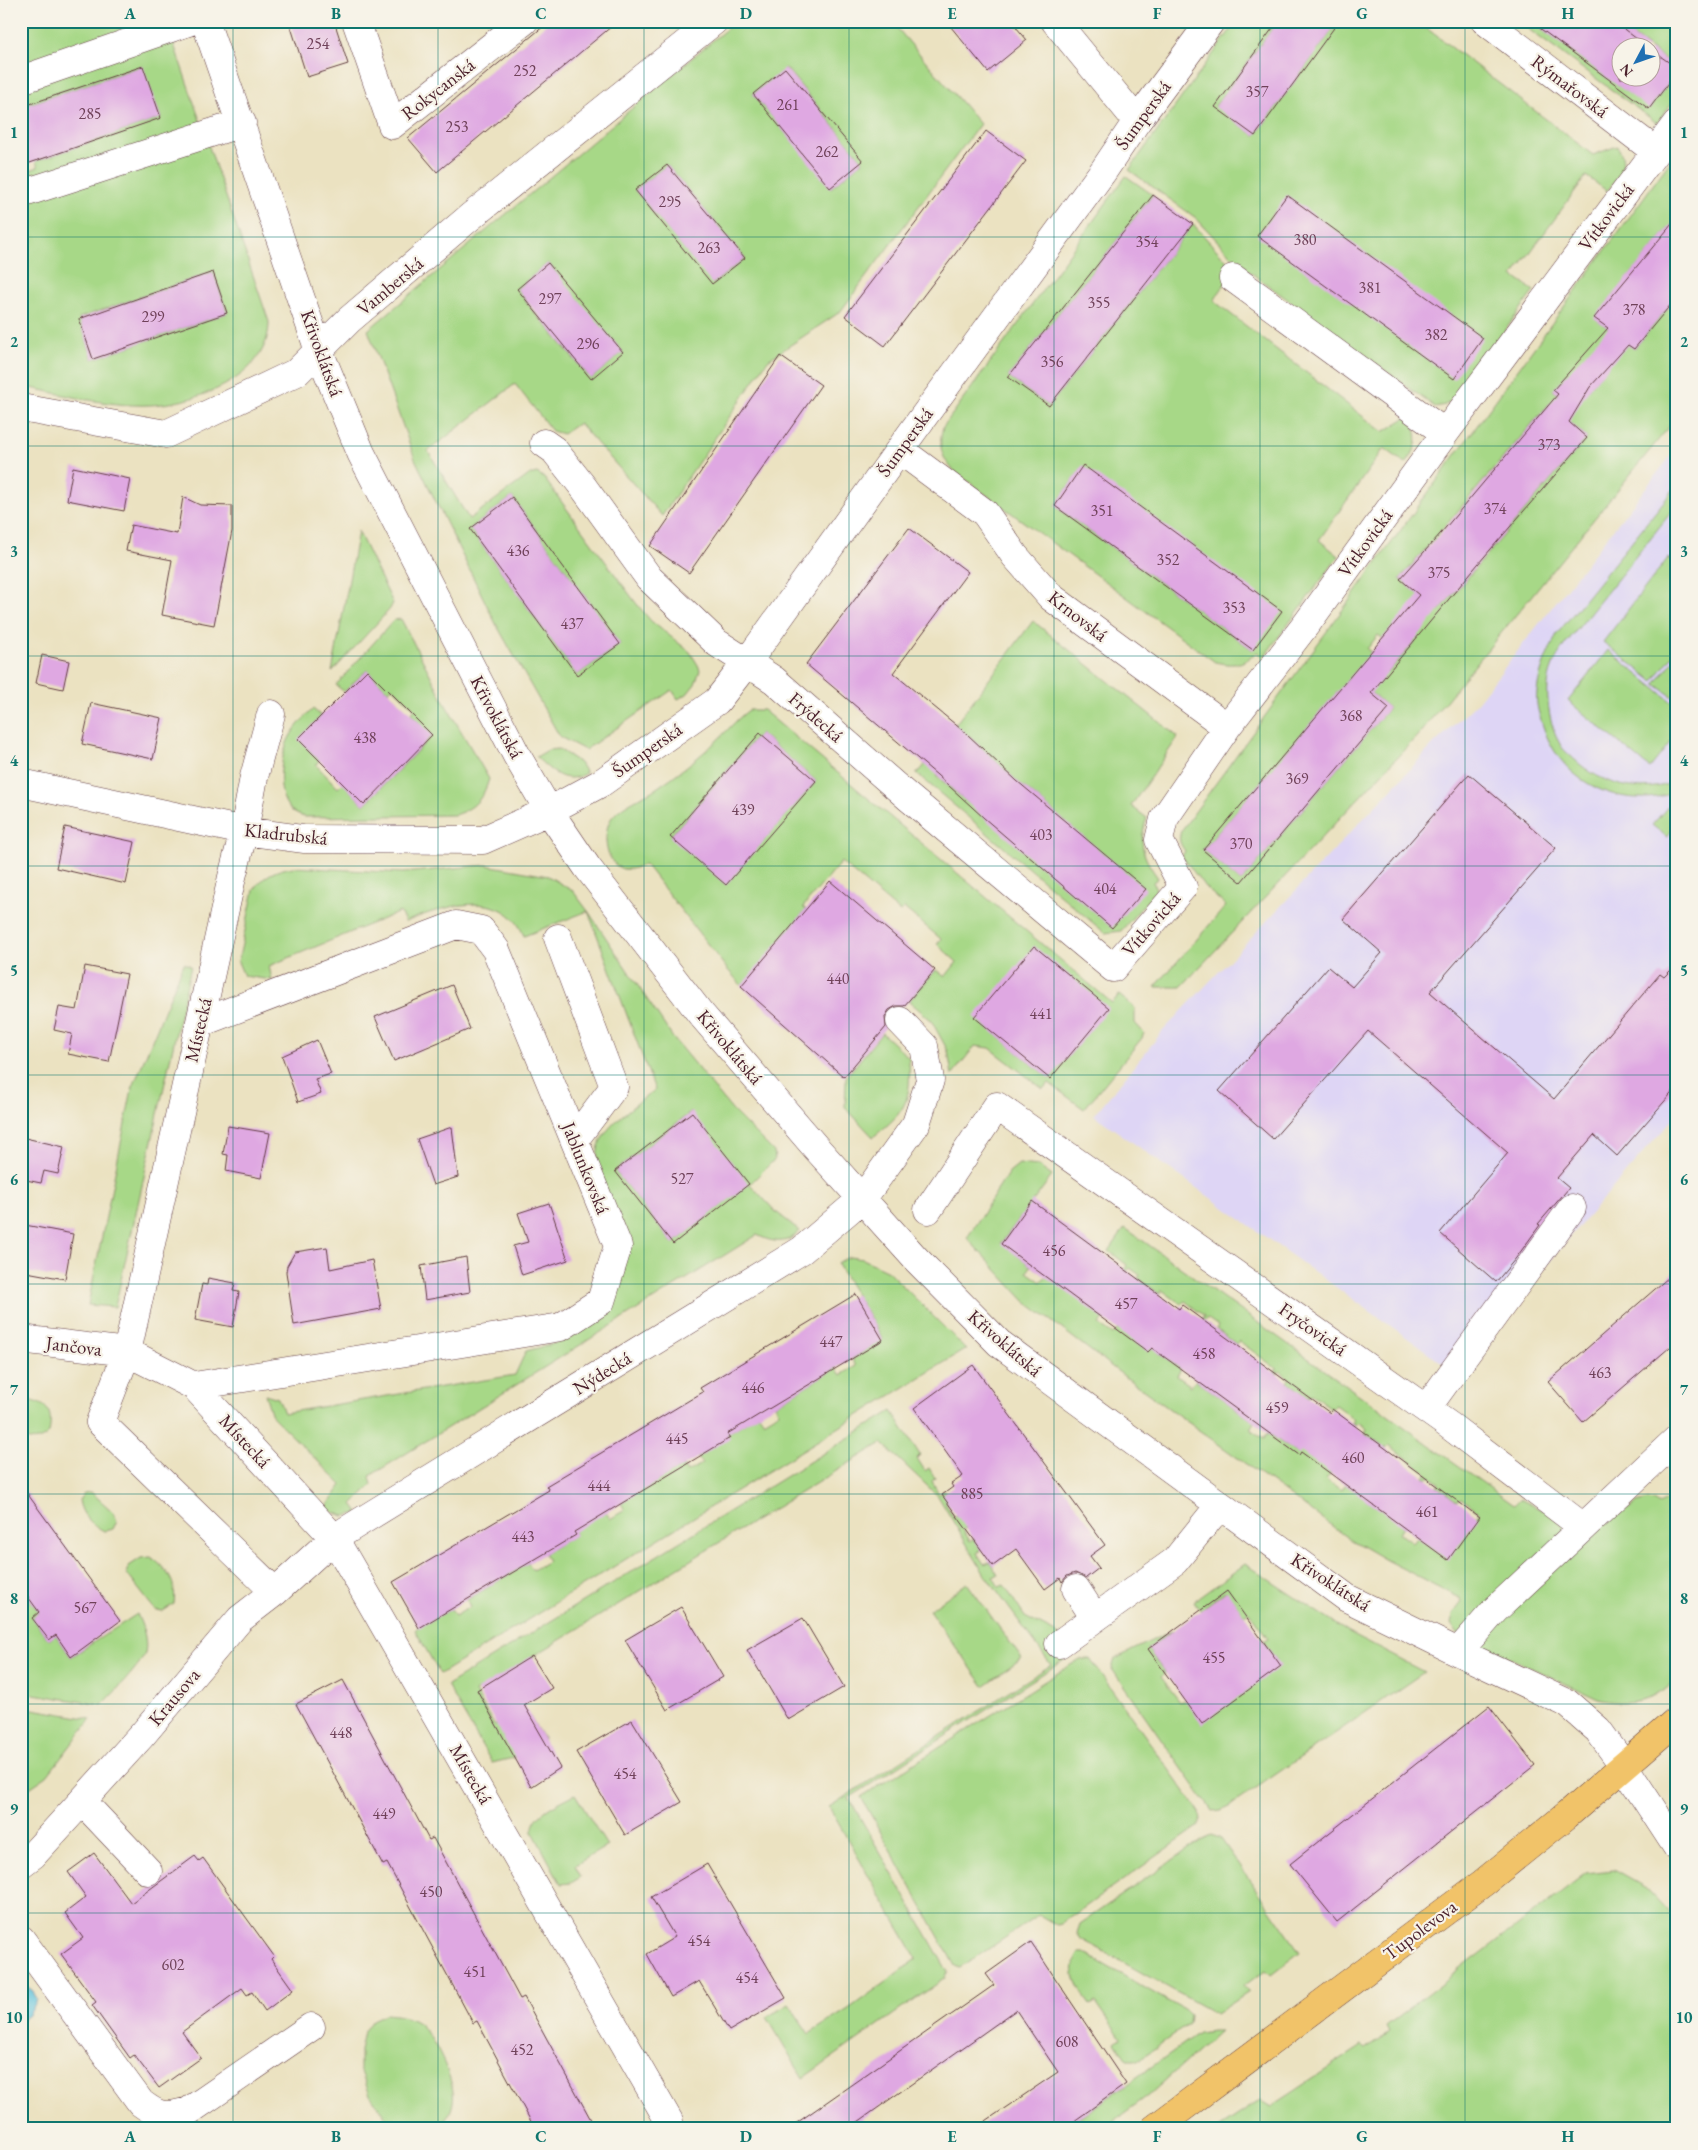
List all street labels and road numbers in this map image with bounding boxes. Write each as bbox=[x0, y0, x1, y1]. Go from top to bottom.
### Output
street label: Rýmařovská bbox=[1526, 49, 1614, 124]
street label: Rokycanská bbox=[396, 52, 480, 126]
street label: Šumperská bbox=[1109, 75, 1177, 155]
street label: Vítkovická bbox=[1572, 178, 1640, 256]
street label: Vamberská bbox=[352, 251, 429, 321]
street label: Křivoklátská bbox=[295, 306, 349, 400]
street label: Šumperská bbox=[871, 402, 939, 482]
street label: Vítkovická bbox=[1332, 504, 1398, 582]
street label: Krnovská bbox=[1043, 585, 1113, 647]
street label: Křivoklátská bbox=[465, 671, 529, 763]
street label: Frýdecká bbox=[783, 686, 849, 748]
street label: Šumperská bbox=[607, 717, 687, 783]
street label: Kladrubská bbox=[243, 817, 329, 851]
street label: Vítkovická bbox=[1116, 886, 1186, 962]
street label: Místecká bbox=[178, 995, 218, 1065]
street label: Křivoklátská bbox=[691, 1004, 769, 1090]
street label: Jablunkovská bbox=[555, 1116, 616, 1218]
street label: Fryčovická bbox=[1274, 1297, 1352, 1362]
street label: Křivoklátská bbox=[963, 1304, 1048, 1382]
street label: Jančova bbox=[43, 1330, 104, 1362]
street label: Nýdecká bbox=[568, 1345, 636, 1401]
street label: Místecká bbox=[214, 1409, 277, 1474]
street label: Křivoklátská bbox=[1286, 1547, 1376, 1617]
street label: Krausova bbox=[143, 1663, 206, 1731]
street label: Místecká bbox=[444, 1739, 498, 1809]
street label: Tupolevova bbox=[1378, 1894, 1462, 1966]

